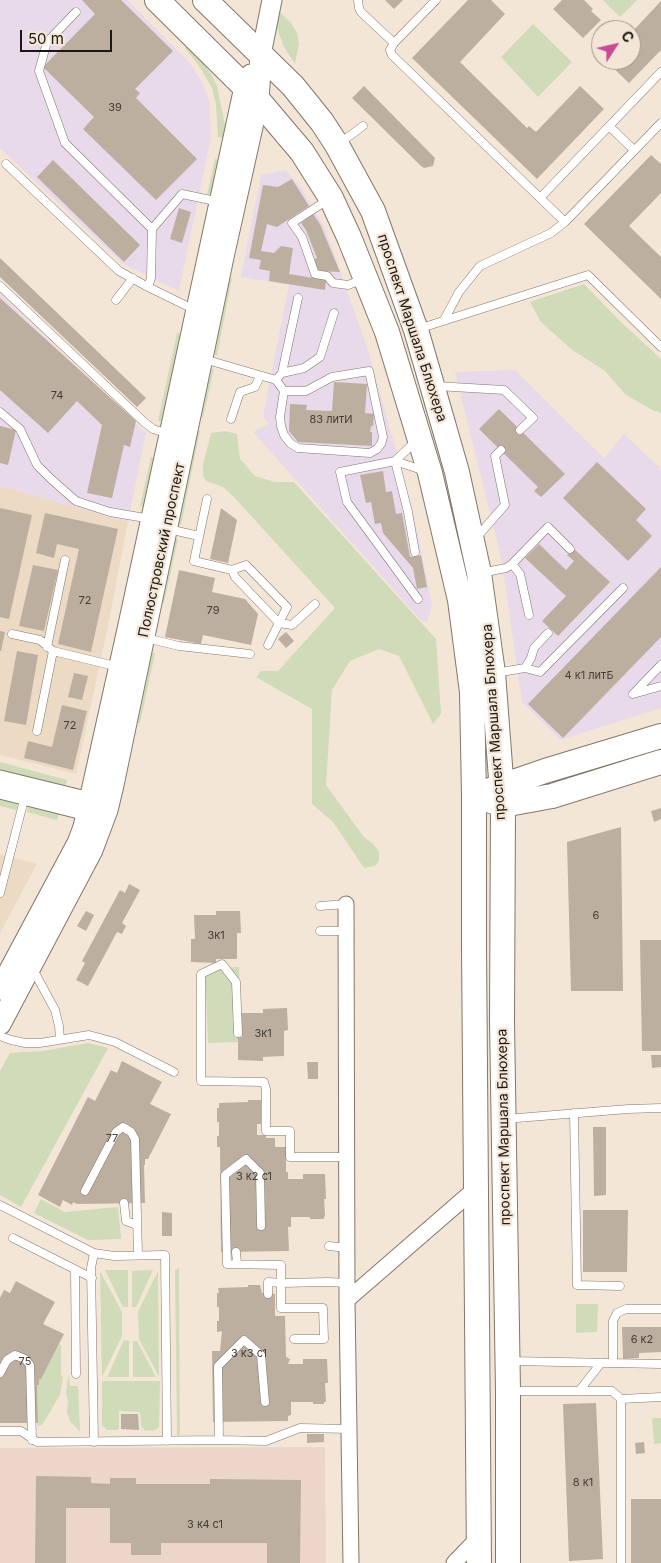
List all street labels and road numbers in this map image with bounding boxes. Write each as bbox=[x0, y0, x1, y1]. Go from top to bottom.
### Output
street label: проспект Маршала Блюхера bbox=[374, 232, 450, 424]
street label: Полюстровский проспект bbox=[135, 461, 189, 639]
street label: проспект Маршала Блюхера bbox=[479, 623, 509, 821]
street label: проспект Маршала Блюхера bbox=[494, 1029, 514, 1225]

